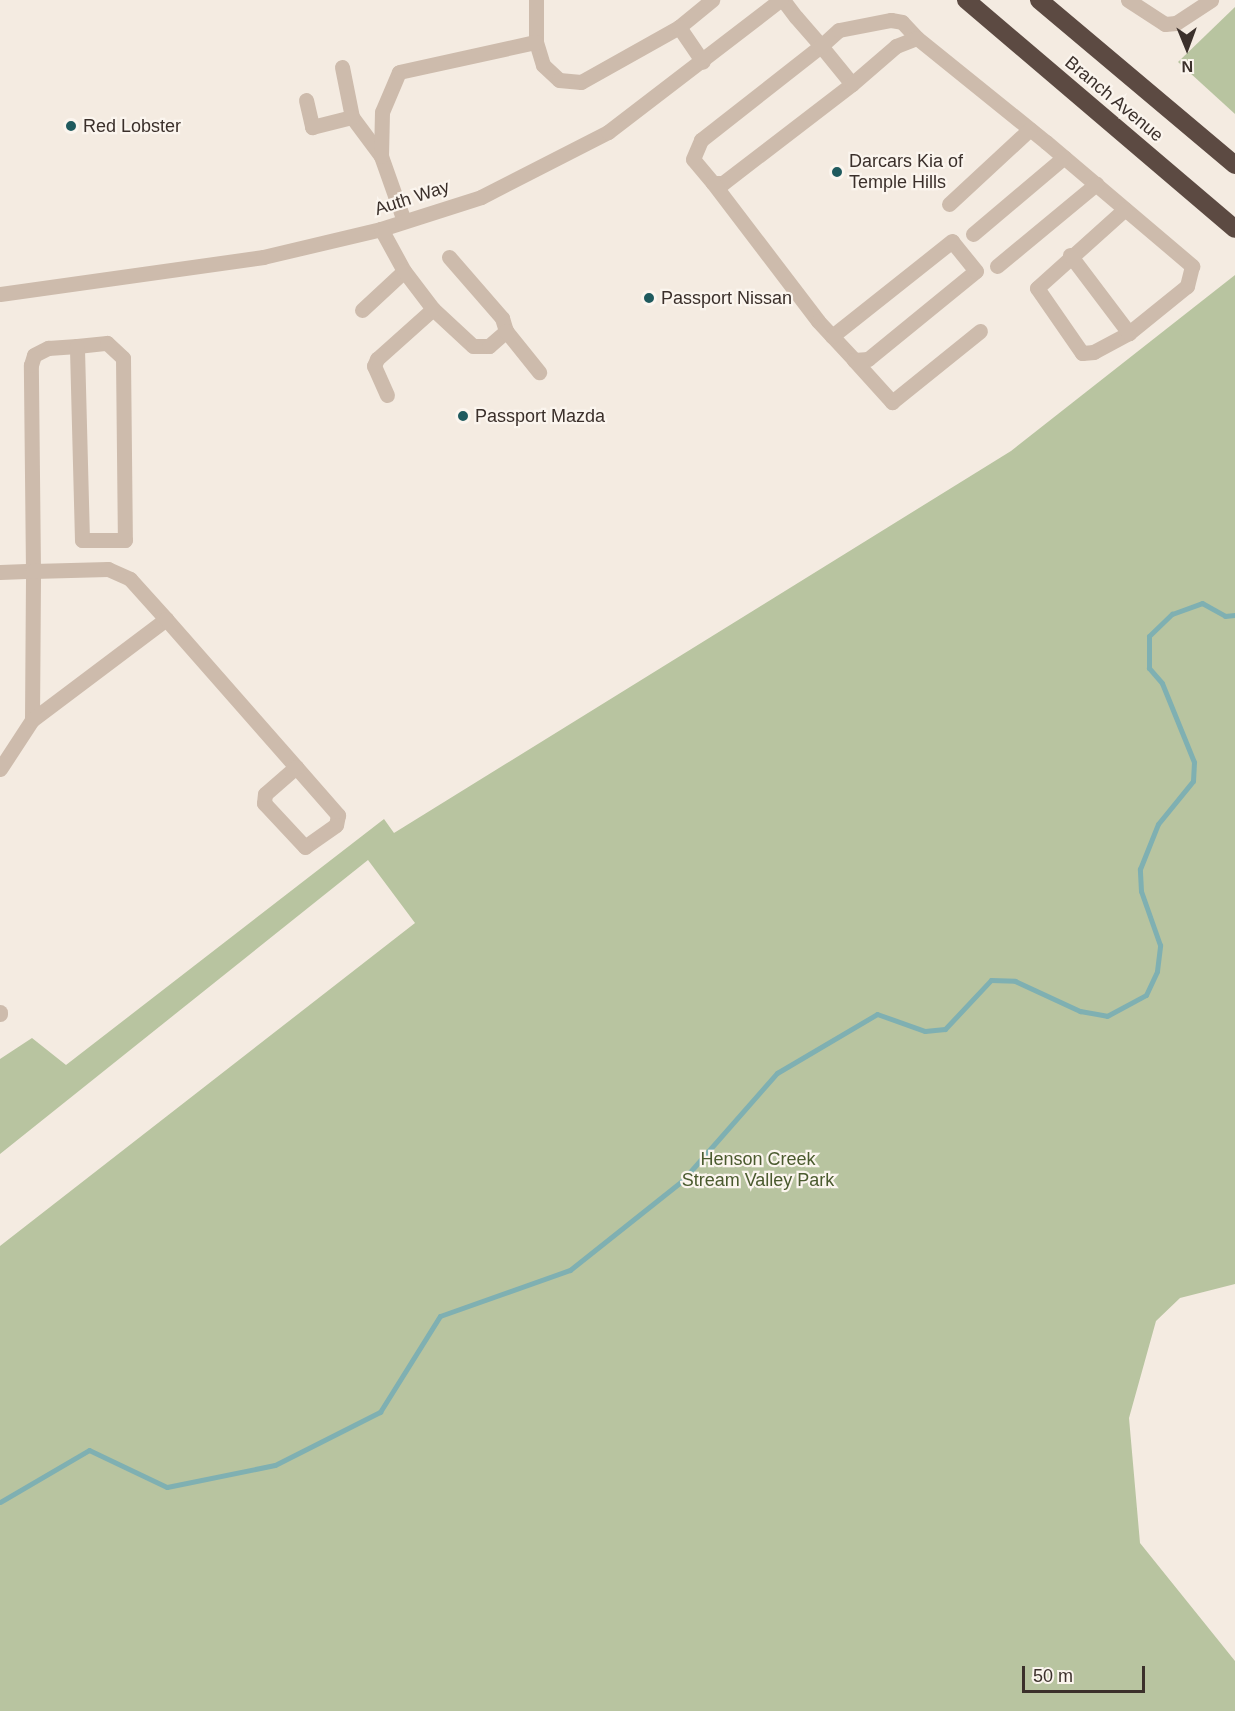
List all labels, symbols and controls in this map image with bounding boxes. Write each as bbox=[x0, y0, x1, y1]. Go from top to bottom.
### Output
north arrow bbox=[1157, 18, 1217, 78]
street label: Branch Avenue bbox=[1060, 51, 1168, 147]
text: N bbox=[1181, 58, 1193, 75]
place label: Red Lobster bbox=[83, 115, 181, 137]
marker: Red Lobster bbox=[64, 119, 78, 133]
place label: Darcars Kia of Temple Hills bbox=[849, 151, 963, 194]
marker: Darcars Kia of Temple Hills bbox=[830, 165, 844, 179]
street label: Auth Way bbox=[372, 176, 452, 220]
place label: Passport Nissan bbox=[661, 287, 792, 309]
marker: Passport Nissan bbox=[642, 291, 656, 305]
place label: Passport Mazda bbox=[475, 405, 605, 427]
marker: Passport Mazda bbox=[456, 409, 470, 423]
park label: Henson Creek Stream Valley Park bbox=[682, 1149, 834, 1192]
scale bar bbox=[1025, 1654, 1148, 1692]
text: 50 m bbox=[1033, 1666, 1073, 1686]

